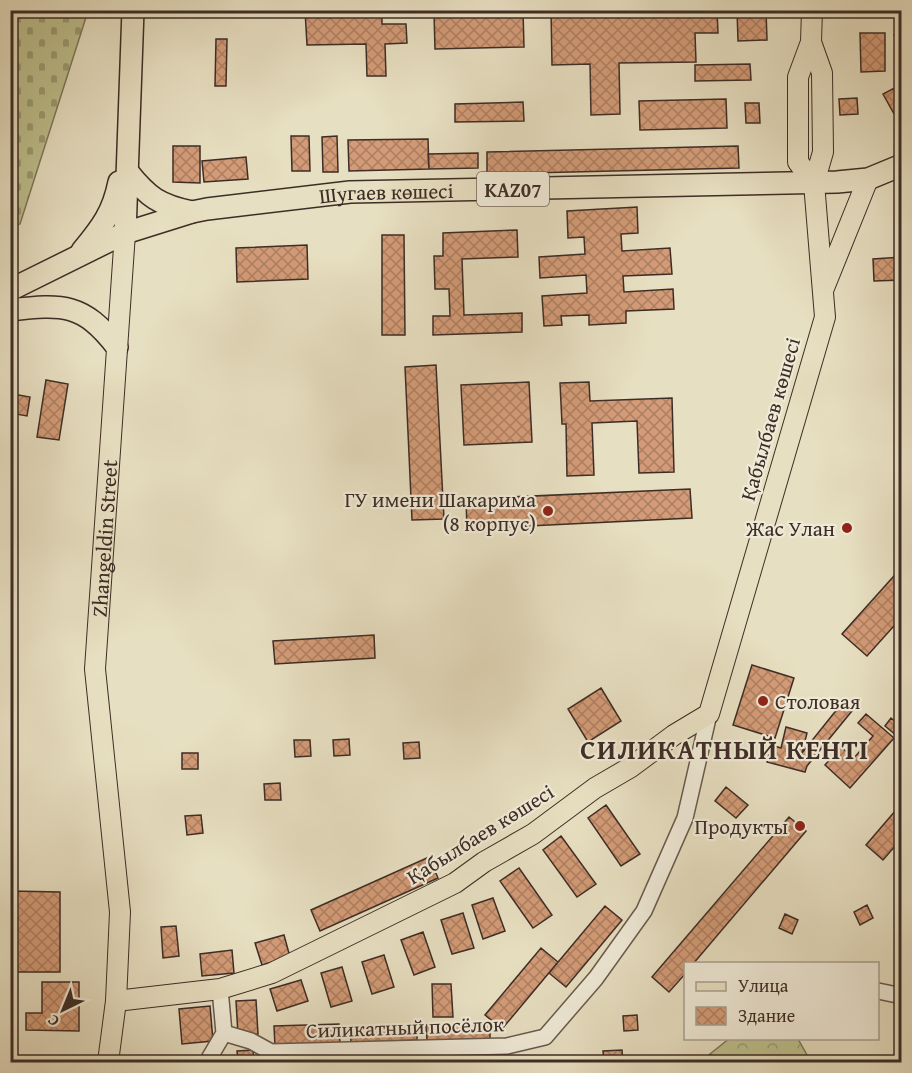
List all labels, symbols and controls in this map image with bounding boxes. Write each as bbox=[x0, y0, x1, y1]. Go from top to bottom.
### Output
road number: KAZ07 bbox=[477, 172, 549, 206]
street label: Шугаев көшесі bbox=[317, 174, 454, 211]
street label: Қабылбаев көшесі bbox=[732, 334, 808, 504]
street label: Zhangeldin Street bbox=[83, 458, 125, 618]
place label: ГУ имени Шакарима (8 корпус) bbox=[344, 484, 536, 539]
marker: ГУ имени Шакарима (8 корпус) bbox=[541, 504, 555, 518]
place label: Жас Улан bbox=[745, 513, 835, 544]
marker: Жас Улан bbox=[840, 521, 854, 535]
place label: Столовая bbox=[775, 686, 861, 717]
marker: Столовая bbox=[756, 694, 770, 708]
district label: СИЛИКАТНЫЙ КЕНТІ bbox=[580, 729, 870, 769]
street label: Қабылбаев көшесі bbox=[400, 776, 560, 892]
place label: Продукты bbox=[694, 811, 788, 842]
marker: Продукты bbox=[793, 819, 807, 833]
legend bbox=[684, 962, 879, 1040]
text: Улица bbox=[738, 972, 789, 999]
north arrow bbox=[33, 980, 93, 1040]
text: Здание bbox=[738, 1002, 795, 1029]
street label: Силикатный посёлок bbox=[305, 1008, 505, 1046]
text: С bbox=[41, 1009, 64, 1033]

